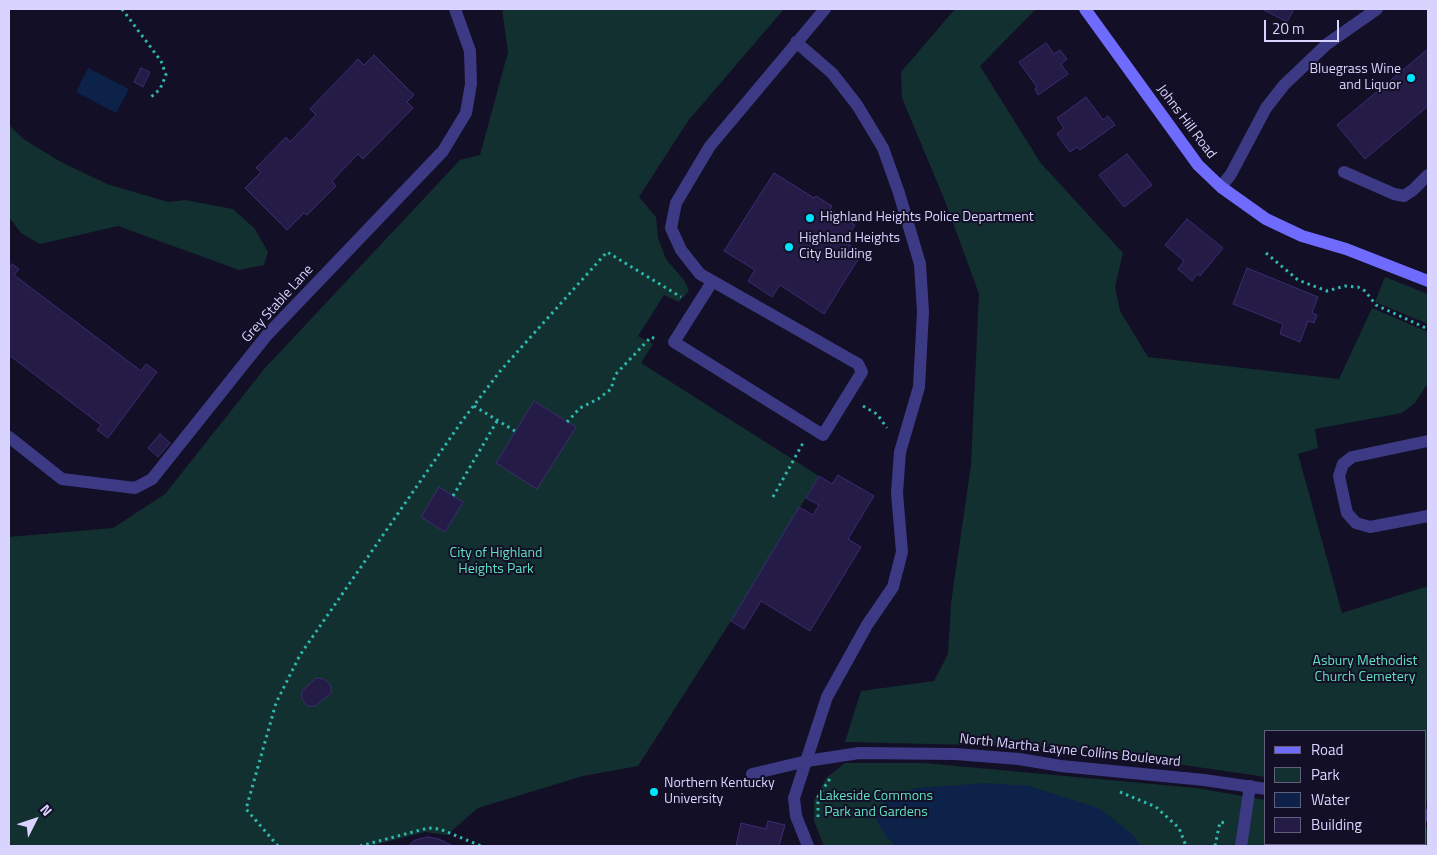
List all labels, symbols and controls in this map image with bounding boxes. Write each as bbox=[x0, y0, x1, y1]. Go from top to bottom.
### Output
scale bar bbox=[1267, 10, 1342, 42]
text: 20 m bbox=[1272, 17, 1305, 40]
place label: Bluegrass Wine and Liquor bbox=[1309, 62, 1401, 94]
marker: Bluegrass Wine and Liquor bbox=[1405, 72, 1417, 84]
street label: Johns Hill Road bbox=[1153, 82, 1219, 162]
place label: Highland Heights Police Department bbox=[820, 210, 1034, 226]
marker: Highland Heights Police Department bbox=[804, 212, 816, 224]
place label: Highland Heights City Building bbox=[799, 231, 900, 264]
marker: Highland Heights City Building bbox=[783, 241, 795, 253]
street label: Grey Stable Lane bbox=[239, 262, 317, 346]
park label: City of Highland Heights Park bbox=[450, 546, 542, 578]
park label: Asbury Methodist Church Cemetery bbox=[1313, 654, 1417, 686]
legend bbox=[1264, 730, 1427, 845]
street label: North Martha Layne Collins Boulevard bbox=[959, 731, 1181, 771]
text: Road bbox=[1311, 738, 1343, 761]
text: Park bbox=[1311, 763, 1340, 786]
place label: Northern Kentucky University bbox=[664, 776, 775, 809]
marker: Northern Kentucky University bbox=[648, 786, 660, 798]
text: Water bbox=[1311, 788, 1350, 811]
park label: Lakeside Commons Park and Gardens bbox=[819, 789, 933, 822]
north arrow bbox=[10, 795, 60, 845]
text: N bbox=[36, 799, 58, 820]
text: Building bbox=[1311, 813, 1362, 836]

